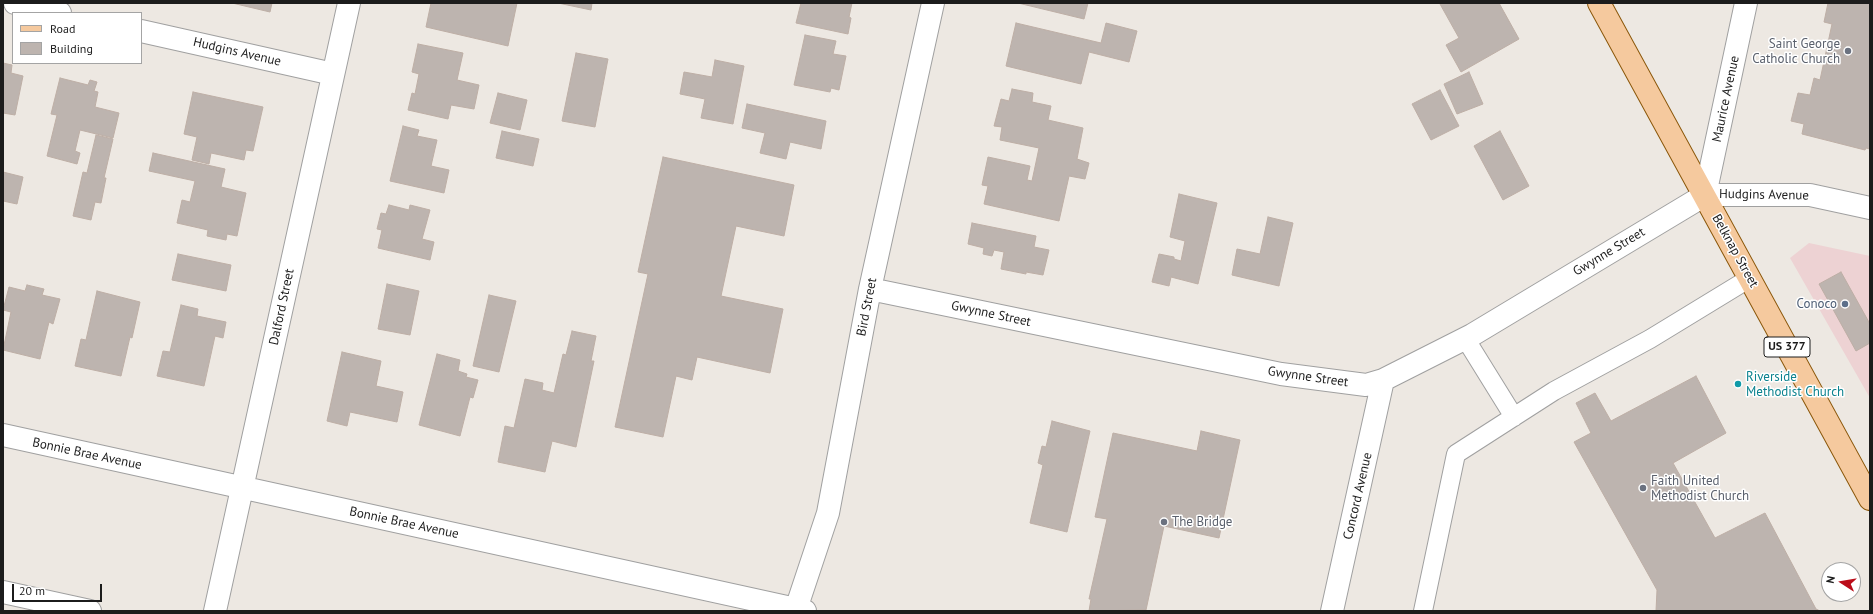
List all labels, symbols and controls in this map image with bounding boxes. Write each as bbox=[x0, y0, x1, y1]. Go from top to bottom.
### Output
legend bbox=[12, 12, 142, 64]
text: Road bbox=[50, 21, 75, 36]
street label: Hudgins Avenue bbox=[191, 34, 283, 70]
place label: Saint George Catholic Church bbox=[1752, 36, 1840, 67]
text: Building bbox=[50, 41, 93, 56]
marker: Saint George Catholic Church bbox=[1843, 46, 1853, 56]
street label: Maurice Avenue bbox=[1709, 54, 1743, 144]
street label: Hudgins Avenue bbox=[1719, 186, 1809, 204]
street label: Belknap Street bbox=[1708, 212, 1762, 290]
street label: Gwynne Street bbox=[1570, 224, 1648, 280]
street label: Dalford Street bbox=[266, 267, 298, 347]
street label: Bird Street bbox=[854, 276, 880, 338]
place label: Conoco bbox=[1796, 296, 1837, 312]
street label: Gwynne Street bbox=[950, 298, 1032, 330]
marker: Conoco bbox=[1840, 299, 1850, 309]
road number: US 377 bbox=[1764, 337, 1810, 357]
street label: Gwynne Street bbox=[1267, 364, 1349, 390]
place label: Riverside Methodist Church bbox=[1746, 369, 1844, 400]
marker: Riverside Methodist Church bbox=[1733, 379, 1743, 389]
street label: Bonnie Brae Avenue bbox=[31, 435, 143, 473]
street label: Concord Avenue bbox=[1340, 451, 1376, 541]
place label: Faith United Methodist Church bbox=[1651, 473, 1749, 504]
marker: Faith United Methodist Church bbox=[1638, 483, 1648, 493]
street label: Bonnie Brae Avenue bbox=[348, 504, 460, 542]
place label: The Bridge bbox=[1172, 514, 1232, 530]
marker: The Bridge bbox=[1159, 517, 1169, 527]
north arrow bbox=[1821, 562, 1861, 602]
text: N bbox=[1823, 575, 1838, 585]
scale bar bbox=[14, 576, 104, 602]
text: 20 m bbox=[19, 583, 45, 598]

